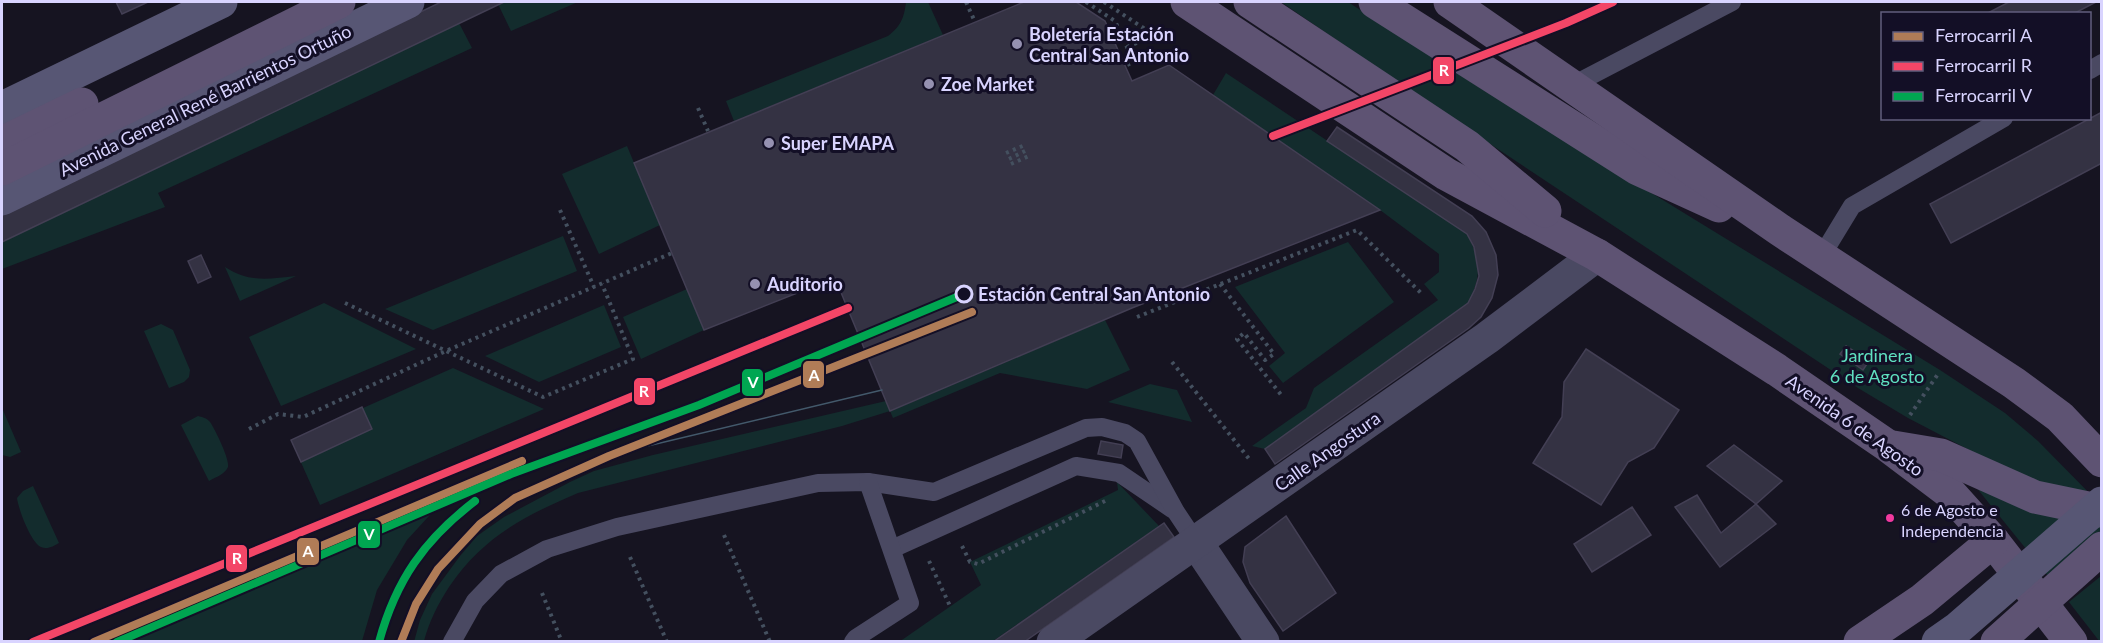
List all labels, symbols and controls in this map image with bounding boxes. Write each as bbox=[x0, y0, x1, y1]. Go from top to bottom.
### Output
legend bbox=[1881, 12, 2091, 120]
street label: Avenida General René Barrientos Ortuño bbox=[55, 19, 355, 181]
place label: Boletería Estación Central San Antonio bbox=[1029, 23, 1189, 66]
text: Ferrocarril A bbox=[1935, 24, 2033, 46]
marker: Boletería Estación Central San Antonio bbox=[1010, 37, 1024, 51]
text: Ferrocarril R bbox=[1935, 54, 2033, 76]
line badge: R bbox=[1432, 56, 1455, 85]
text: R bbox=[1439, 60, 1450, 79]
place label: Zoe Market bbox=[941, 73, 1034, 95]
marker: Zoe Market bbox=[922, 77, 936, 91]
text: Ferrocarril V bbox=[1935, 84, 2033, 106]
place label: Super EMAPA bbox=[781, 132, 895, 154]
marker: Super EMAPA bbox=[762, 136, 776, 150]
place label: Auditorio bbox=[766, 273, 843, 295]
marker: Auditorio bbox=[748, 277, 762, 291]
place label: Estación Central San Antonio bbox=[978, 283, 1210, 305]
marker: Estación Central San Antonio bbox=[955, 285, 973, 303]
park label: Jardinera 6 de Agosto bbox=[1830, 344, 1924, 387]
line badge: A bbox=[802, 360, 825, 389]
text: A bbox=[807, 365, 820, 384]
line badge: V bbox=[741, 368, 764, 397]
street label: Avenida 6 de Agosto bbox=[1782, 369, 1928, 481]
text: V bbox=[746, 372, 759, 391]
line badge: R bbox=[633, 377, 656, 406]
text: R bbox=[639, 381, 650, 400]
street label: Calle Angostura bbox=[1270, 406, 1384, 496]
place label: 6 de Agosto e Independencia bbox=[1901, 500, 2004, 540]
marker: 6 de Agosto e Independencia bbox=[1884, 512, 1896, 524]
line badge: V bbox=[357, 520, 381, 549]
text: V bbox=[362, 524, 375, 543]
line badge: A bbox=[296, 537, 320, 566]
text: A bbox=[301, 541, 314, 560]
line badge: R bbox=[225, 544, 248, 573]
text: R bbox=[232, 548, 243, 567]

